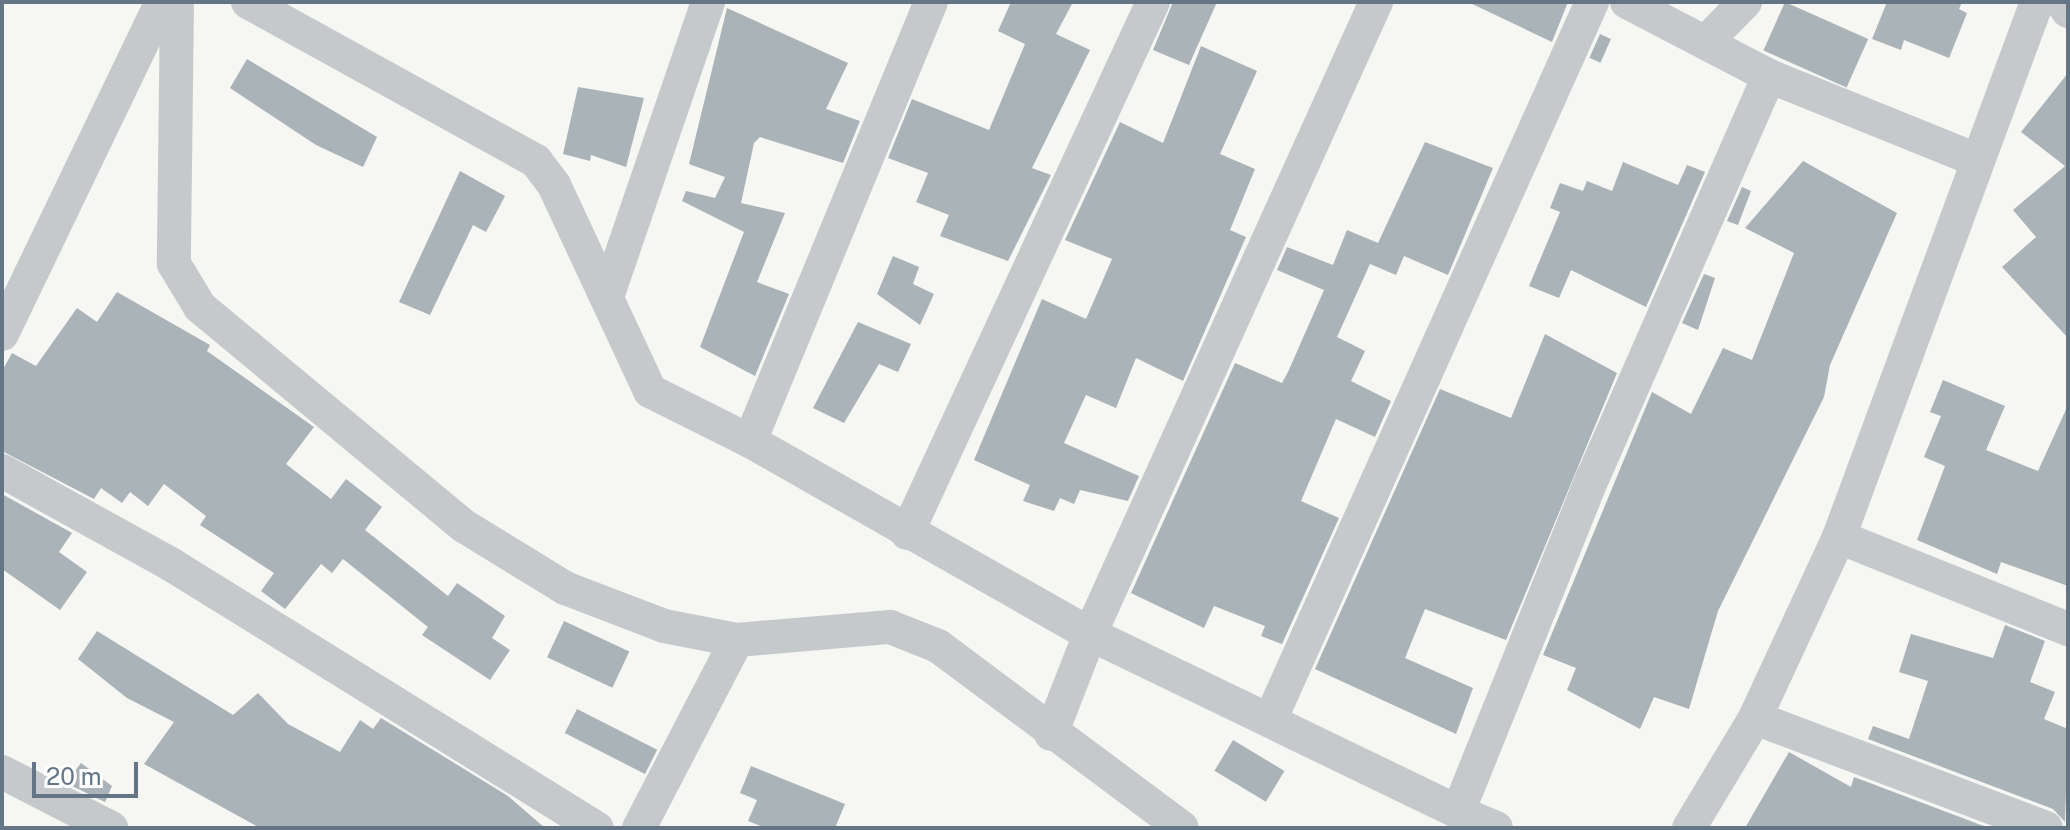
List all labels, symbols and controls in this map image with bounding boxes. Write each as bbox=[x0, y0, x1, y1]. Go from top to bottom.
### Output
scale bar bbox=[36, 746, 142, 796]
text: 20 m bbox=[46, 762, 102, 790]

